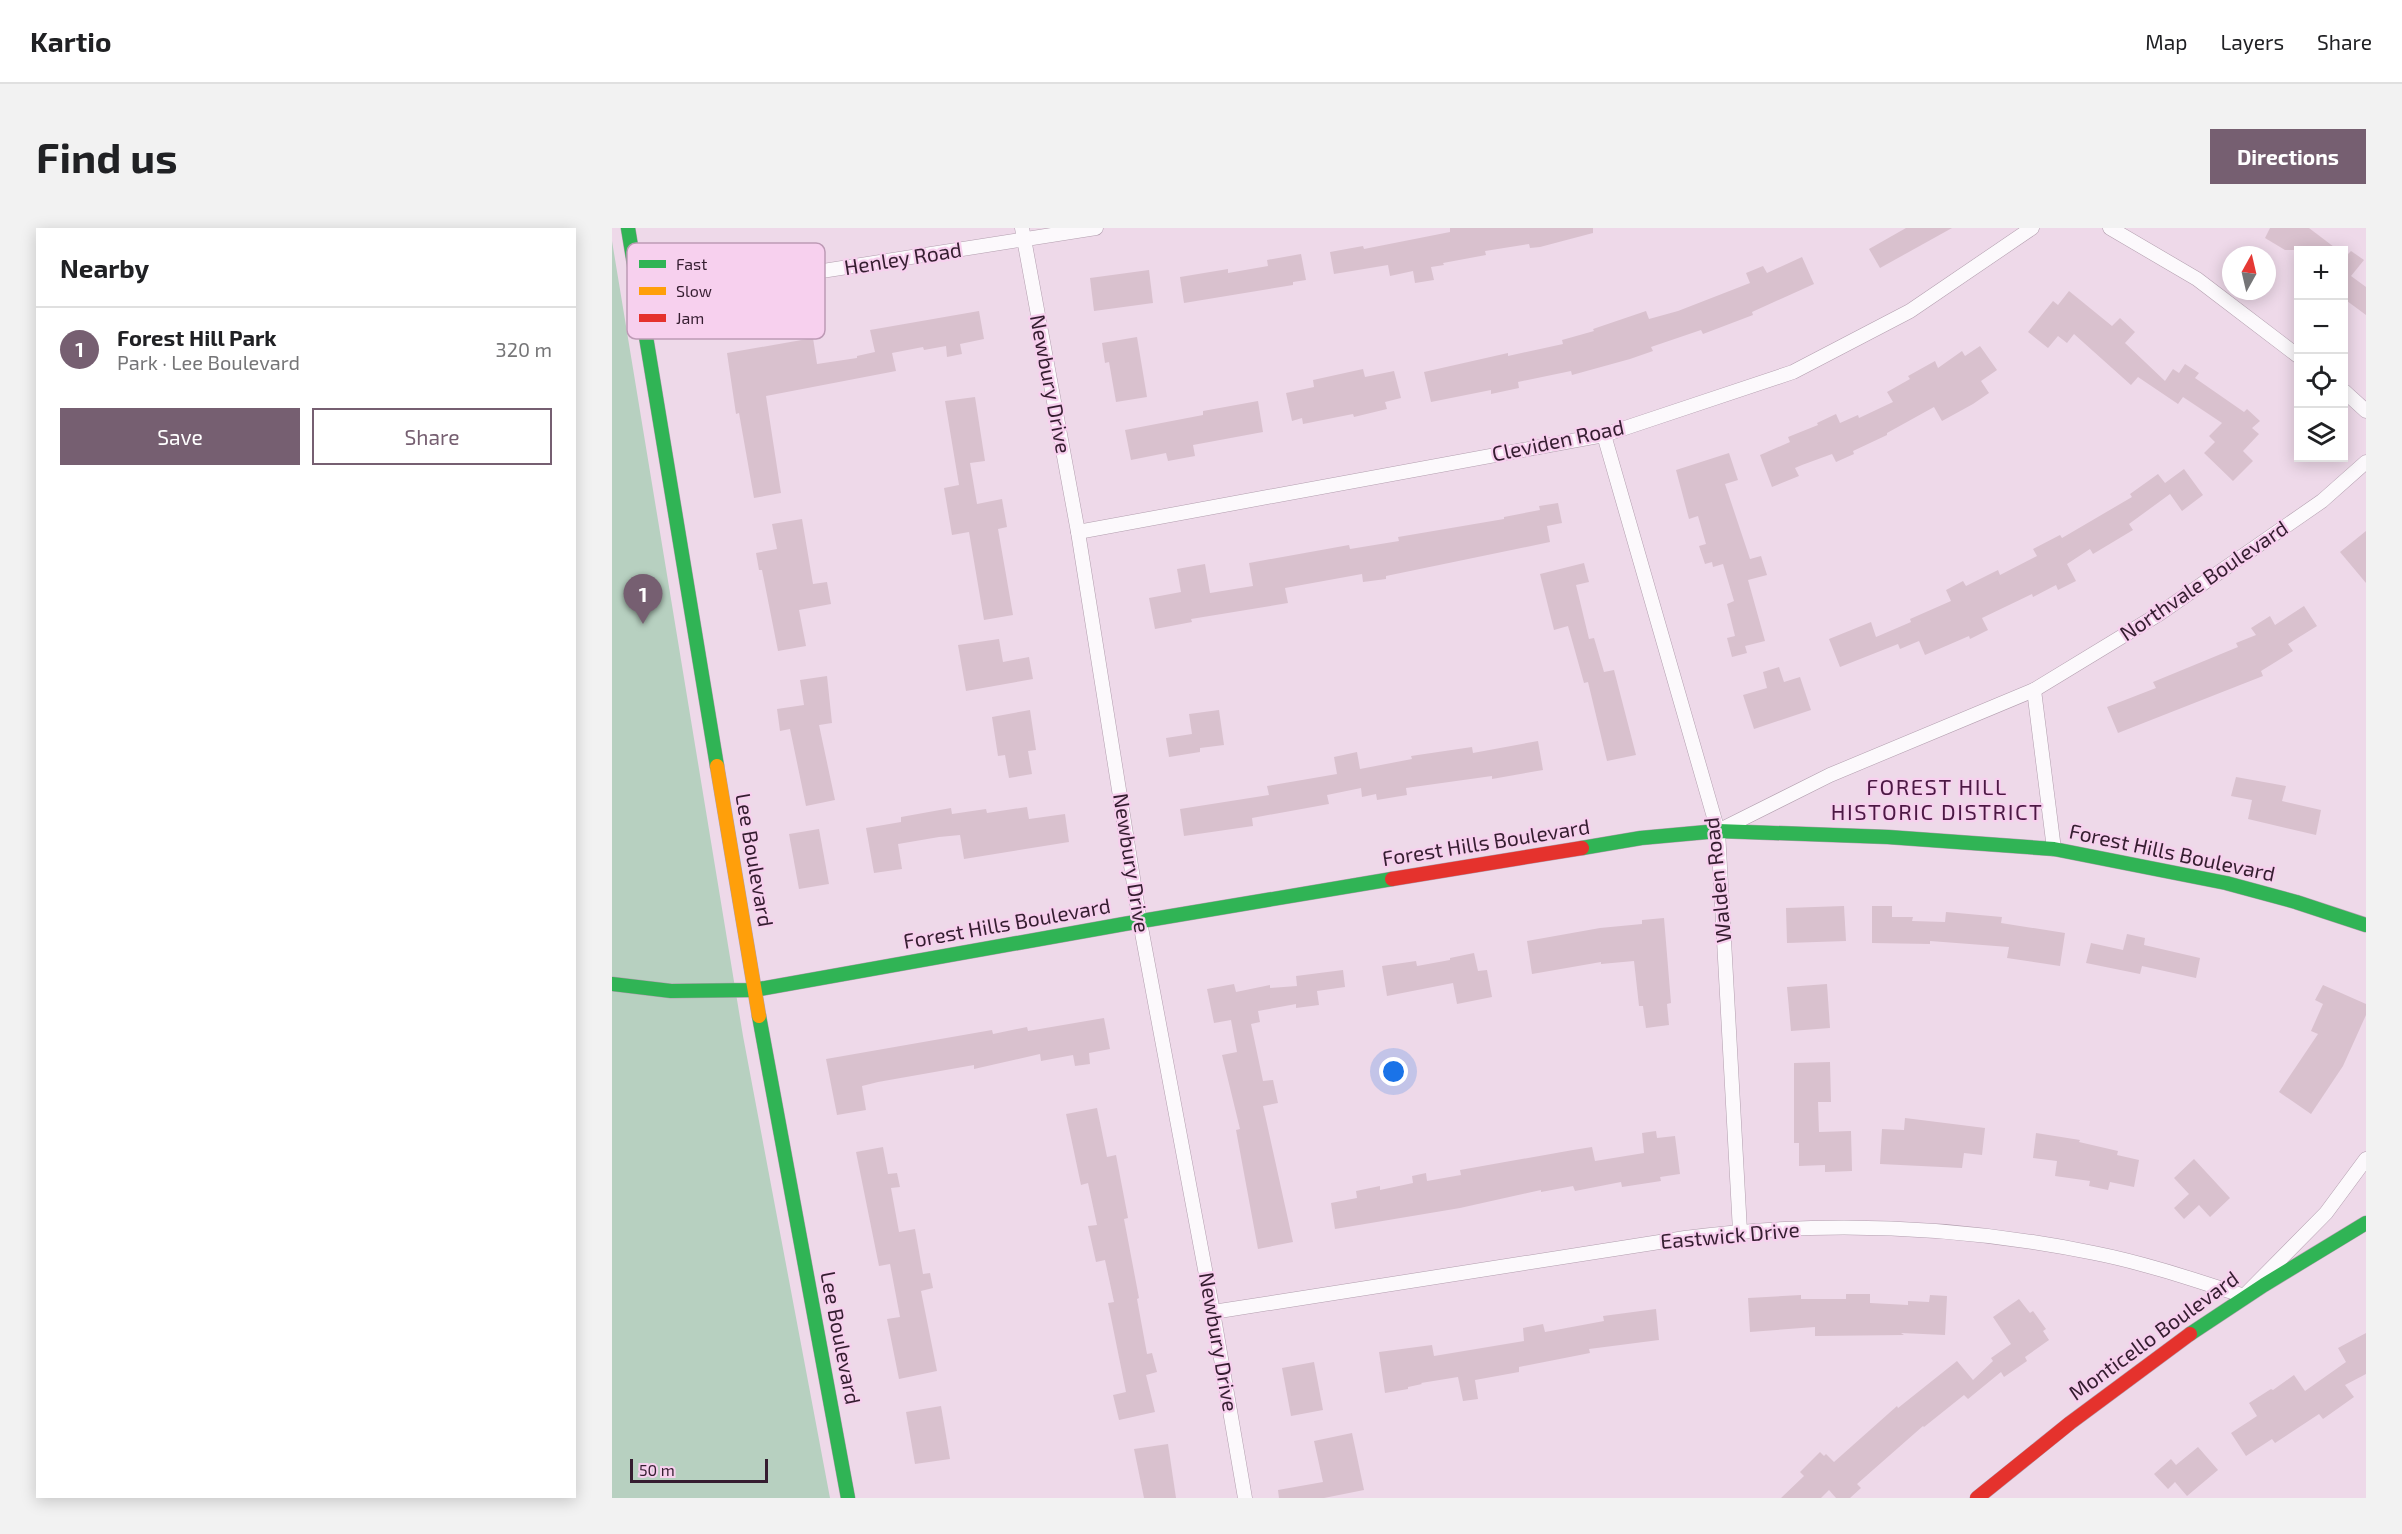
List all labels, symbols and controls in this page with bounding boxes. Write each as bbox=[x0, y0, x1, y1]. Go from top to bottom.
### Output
text: Kartio bbox=[30, 24, 111, 58]
text: Map bbox=[2145, 29, 2187, 54]
text: Layers bbox=[2220, 29, 2284, 54]
text: Share bbox=[2317, 29, 2372, 54]
button: Directions bbox=[2210, 129, 2366, 184]
text: Find us bbox=[36, 131, 178, 181]
street label: Henley Road bbox=[842, 236, 963, 279]
legend bbox=[627, 243, 825, 339]
north arrow bbox=[2222, 246, 2276, 300]
map controls bbox=[2294, 246, 2348, 462]
button: + bbox=[2294, 246, 2348, 300]
text: Nearby bbox=[60, 252, 149, 283]
text: Fast bbox=[676, 254, 707, 273]
text: Slow bbox=[676, 281, 712, 300]
button: − bbox=[2294, 300, 2348, 354]
text: Jam bbox=[676, 308, 704, 327]
street label: Newbury Drive bbox=[1026, 312, 1077, 455]
text: Forest Hill Park bbox=[117, 324, 277, 350]
text: 1 bbox=[75, 337, 84, 361]
text: 320 m bbox=[496, 337, 552, 361]
text: Park · Lee Boulevard bbox=[117, 350, 300, 374]
button: locate bbox=[2294, 354, 2348, 408]
button: Save bbox=[60, 408, 300, 465]
button: Share bbox=[312, 408, 552, 465]
button: layers bbox=[2294, 408, 2348, 462]
street label: Cleviden Road bbox=[1489, 413, 1626, 466]
street label: Northvale Boulevard bbox=[2114, 514, 2292, 645]
pin: 1 bbox=[624, 574, 663, 624]
district label: FOREST HILL HISTORIC DISTRICT bbox=[1831, 773, 2043, 824]
street label: Lee Boulevard bbox=[731, 791, 780, 928]
street label: Newbury Drive bbox=[1109, 791, 1156, 934]
street label: Forest Hills Boulevard bbox=[1380, 813, 1591, 870]
street label: Walden Road bbox=[1697, 816, 1736, 944]
street label: Forest Hills Boulevard bbox=[2067, 817, 2278, 886]
street label: Forest Hills Boulevard bbox=[901, 892, 1112, 953]
your location bbox=[1379, 1057, 1408, 1086]
street label: Eastwick Drive bbox=[1659, 1216, 1801, 1253]
street label: Monticello Boulevard bbox=[2063, 1265, 2243, 1405]
street label: Lee Boulevard bbox=[816, 1269, 867, 1406]
street label: Newbury Drive bbox=[1195, 1270, 1244, 1413]
scale bar bbox=[630, 1456, 768, 1484]
text: 50 m bbox=[639, 1460, 675, 1479]

